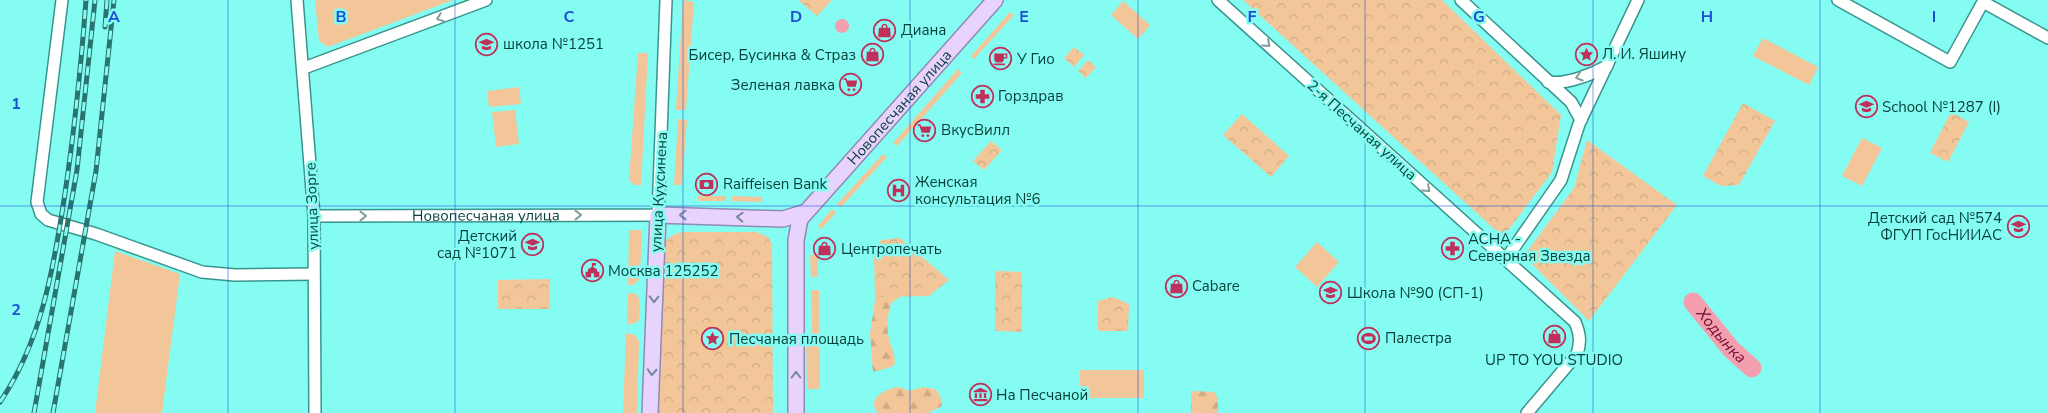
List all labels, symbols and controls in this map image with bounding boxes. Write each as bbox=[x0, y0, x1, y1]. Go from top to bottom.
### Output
text: A bbox=[108, 6, 120, 28]
text: B bbox=[335, 6, 347, 28]
text: C bbox=[564, 6, 575, 28]
text: D bbox=[790, 6, 802, 28]
text: E bbox=[1019, 6, 1029, 28]
text: F bbox=[1248, 6, 1257, 28]
text: G bbox=[1473, 6, 1485, 28]
text: H bbox=[1701, 6, 1713, 28]
text: I bbox=[1932, 6, 1936, 28]
one-way arrow bbox=[437, 12, 445, 22]
shop icon: Диана bbox=[873, 18, 897, 42]
place label: Диана bbox=[901, 20, 946, 40]
school or university icon: школа №1251 bbox=[475, 32, 499, 56]
place label: школа №1251 bbox=[503, 34, 604, 54]
one-way arrow bbox=[1262, 38, 1271, 47]
place icon: Л. И. Яшину bbox=[1574, 42, 1598, 66]
shop icon: Бисер, Бусинка & Страз bbox=[860, 43, 884, 67]
place label: Л. И. Яшину bbox=[1602, 44, 1686, 64]
place label: Бисер, Бусинка & Страз bbox=[689, 45, 856, 65]
street label: Новопесчаная улица bbox=[843, 45, 956, 169]
cafe icon: У Гио bbox=[989, 47, 1013, 71]
place label: У Гио bbox=[1016, 49, 1055, 69]
one-way arrow bbox=[1575, 71, 1583, 81]
supermarket icon: Зеленая лавка bbox=[839, 73, 863, 97]
place label: Зеленая лавка bbox=[731, 75, 835, 95]
street label: 2-я Песчаная улица bbox=[1303, 75, 1421, 185]
pharmacy icon: Горздрав bbox=[970, 84, 994, 108]
place label: Горздрав bbox=[998, 86, 1063, 106]
text: 1 bbox=[11, 93, 21, 115]
school or university icon: School №1287 (I) bbox=[1854, 95, 1878, 119]
place label: School №1287 (I) bbox=[1882, 97, 2001, 117]
supermarket icon: ВкусВилл bbox=[913, 118, 937, 142]
place label: ВкусВилл bbox=[941, 120, 1010, 140]
street label: улица Куусинена bbox=[646, 131, 672, 253]
street label: улица Зорге bbox=[300, 162, 324, 250]
bank icon: Raiffeisen Bank bbox=[695, 172, 719, 196]
place label: Женская консультация №6 bbox=[915, 172, 1041, 209]
place label: Raiffeisen Bank bbox=[723, 174, 828, 194]
hospital icon: Женская консультация №6 bbox=[887, 179, 911, 203]
one-way arrow bbox=[1421, 183, 1430, 192]
street label: Новопесчаная улица bbox=[412, 205, 560, 226]
place label: Детский сад №574 ФГУП ГосНИИАС bbox=[1868, 208, 2002, 245]
one-way arrow bbox=[574, 210, 582, 220]
one-way arrow bbox=[679, 210, 687, 220]
one-way arrow bbox=[360, 211, 367, 221]
one-way arrow bbox=[736, 212, 744, 222]
school or university icon: Детский сад №574 ФГУП ГосНИИАС bbox=[2006, 215, 2030, 239]
place label: Детский сад №1071 bbox=[437, 226, 517, 263]
place label: АСНА - Северная Звезда bbox=[1468, 229, 1591, 266]
school or university icon: Детский сад №1071 bbox=[521, 233, 545, 257]
pharmacy icon: АСНА - Северная Звезда bbox=[1440, 236, 1464, 260]
shop icon: Центропечать bbox=[813, 237, 837, 261]
place label: Центропечать bbox=[841, 239, 942, 259]
public building icon: Москва 125252 bbox=[580, 259, 604, 283]
place label: Москва 125252 bbox=[608, 261, 718, 281]
shop icon: Cabare bbox=[1164, 274, 1188, 298]
place label: Cabare bbox=[1192, 276, 1240, 296]
school or university icon: Школа №90 (СП-1) bbox=[1319, 281, 1343, 305]
place label: Школа №90 (СП-1) bbox=[1347, 283, 1484, 303]
one-way arrow bbox=[649, 295, 660, 303]
text: 2 bbox=[11, 299, 21, 321]
water label: Ходынка bbox=[1690, 302, 1751, 369]
shop icon: UP TO YOU STUDIO bbox=[1542, 325, 1566, 349]
sports icon: Палестра bbox=[1357, 326, 1381, 350]
place icon: Песчаная площадь bbox=[701, 327, 725, 351]
place label: Палестра bbox=[1385, 328, 1452, 348]
place label: Песчаная площадь bbox=[729, 329, 864, 349]
place label: UP TO YOU STUDIO bbox=[1485, 350, 1623, 370]
one-way arrow bbox=[646, 368, 657, 376]
one-way arrow bbox=[791, 371, 801, 379]
museum icon: На Песчаной bbox=[968, 383, 992, 407]
place label: На Песчаной bbox=[996, 385, 1088, 405]

